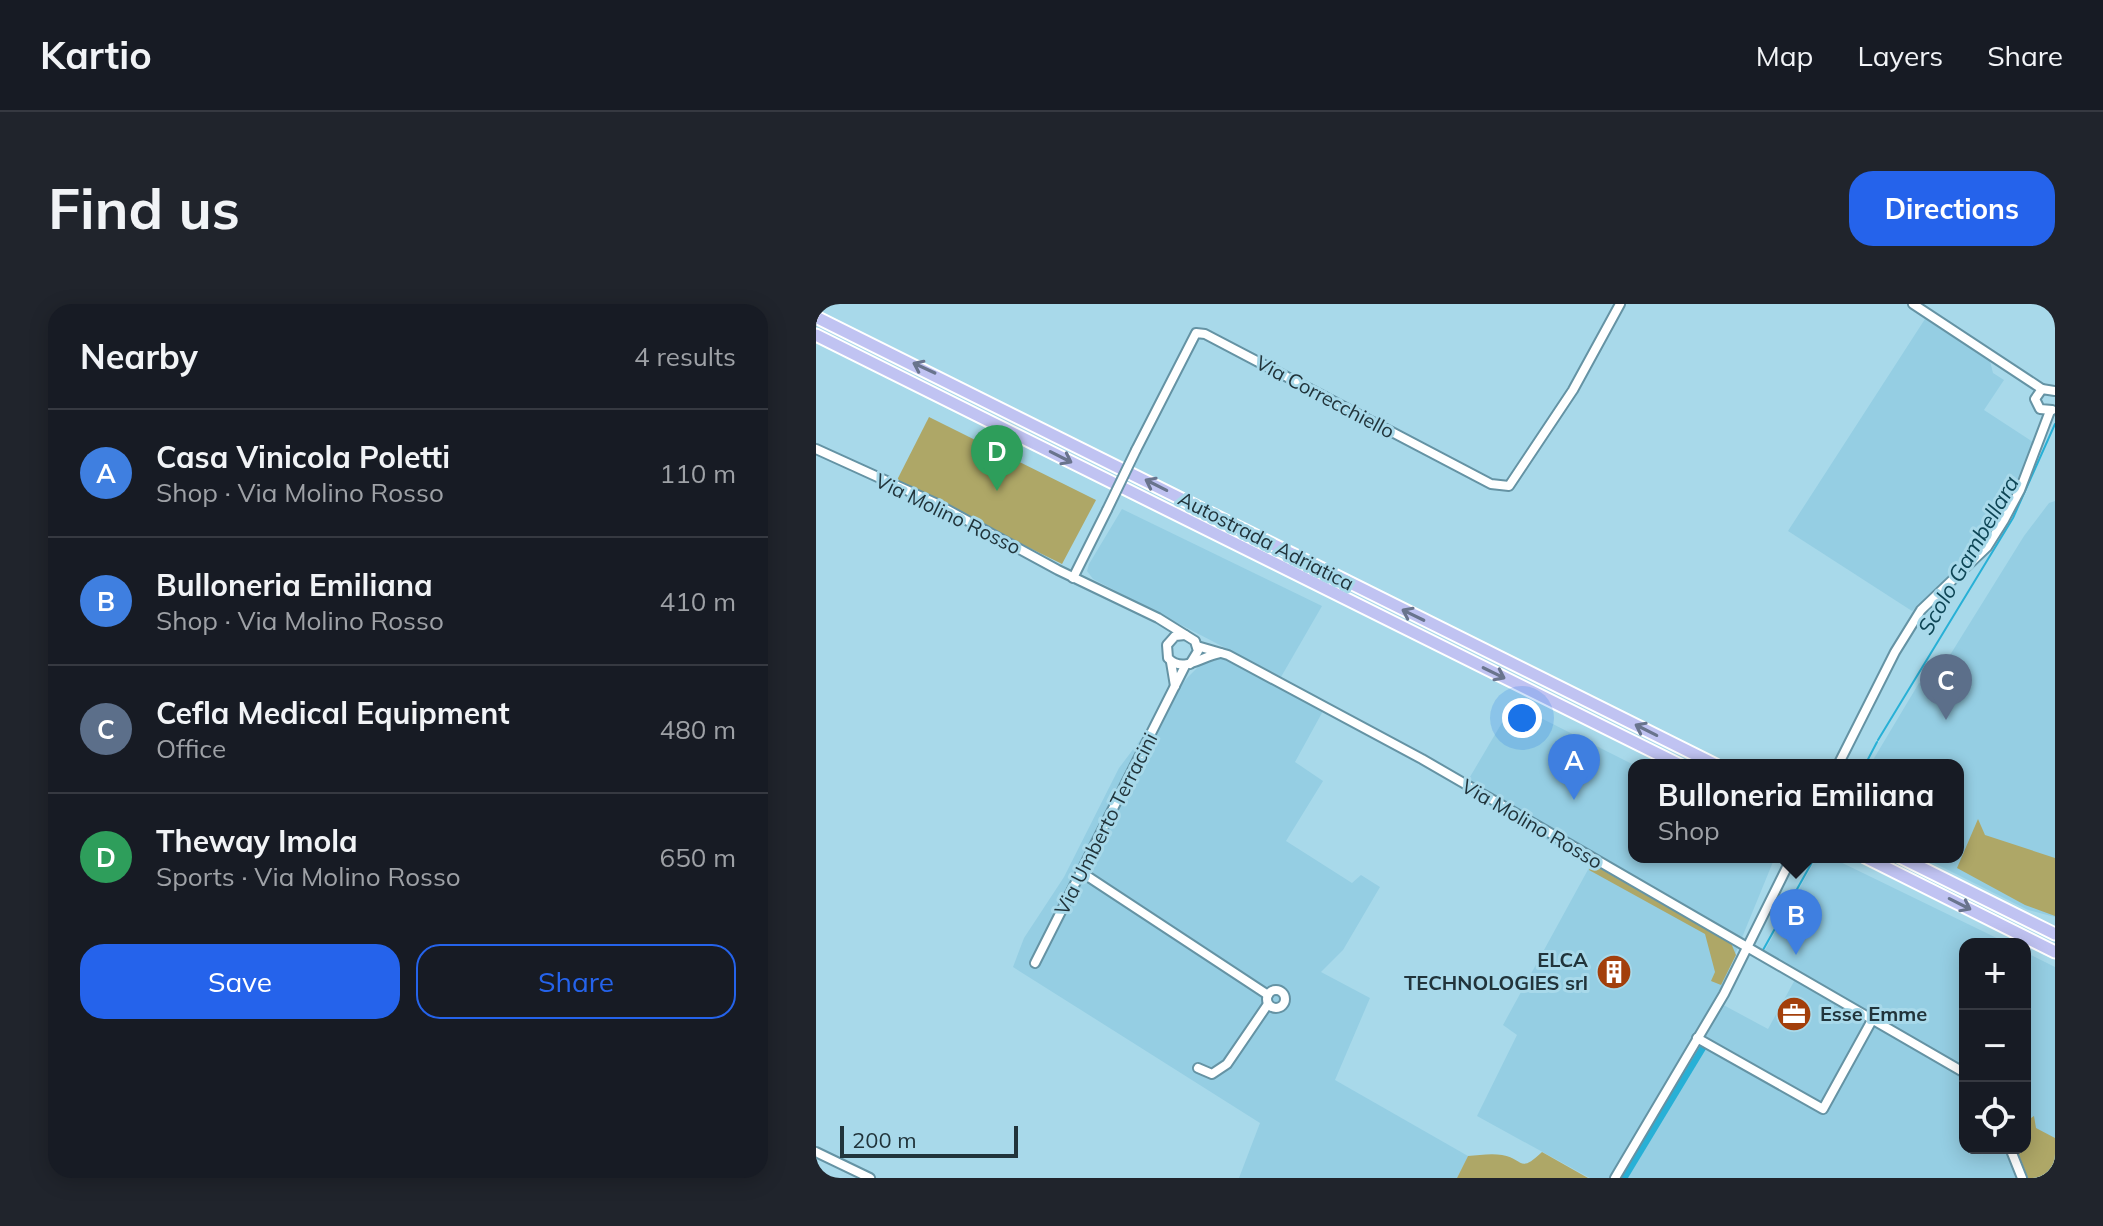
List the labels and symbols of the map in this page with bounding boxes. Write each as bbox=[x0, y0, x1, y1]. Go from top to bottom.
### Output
street label: Via Correcchiello bbox=[1252, 349, 1399, 444]
one-way arrow bbox=[912, 360, 936, 375]
pin: D bbox=[971, 425, 1023, 491]
one-way arrow bbox=[1048, 450, 1072, 466]
street label: Via Molino Rosso bbox=[871, 468, 1025, 560]
water label: Scolo Gambellara bbox=[1911, 470, 2025, 640]
one-way arrow bbox=[1145, 477, 1169, 492]
street label: Autostrada Adriatica bbox=[1174, 485, 1358, 596]
one-way arrow bbox=[1402, 607, 1426, 622]
pin: C bbox=[1920, 654, 1972, 720]
one-way arrow bbox=[1482, 666, 1506, 681]
your location bbox=[1502, 698, 1542, 738]
one-way arrow bbox=[1635, 722, 1659, 737]
street label: Via Umberto Terracini bbox=[1049, 728, 1162, 919]
pin: A bbox=[1548, 734, 1600, 800]
street label: Via Molino Rosso bbox=[1457, 773, 1607, 874]
pin: B bbox=[1770, 889, 1822, 955]
one-way arrow bbox=[1947, 897, 1971, 913]
place label: ELCA TECHNOLOGIES srl bbox=[1404, 947, 1588, 995]
building icon: ELCA TECHNOLOGIES srl bbox=[1595, 953, 1633, 991]
office icon: Esse Emme bbox=[1775, 995, 1813, 1033]
place label: Esse Emme bbox=[1820, 1001, 1927, 1026]
scale bar bbox=[840, 1122, 1018, 1158]

